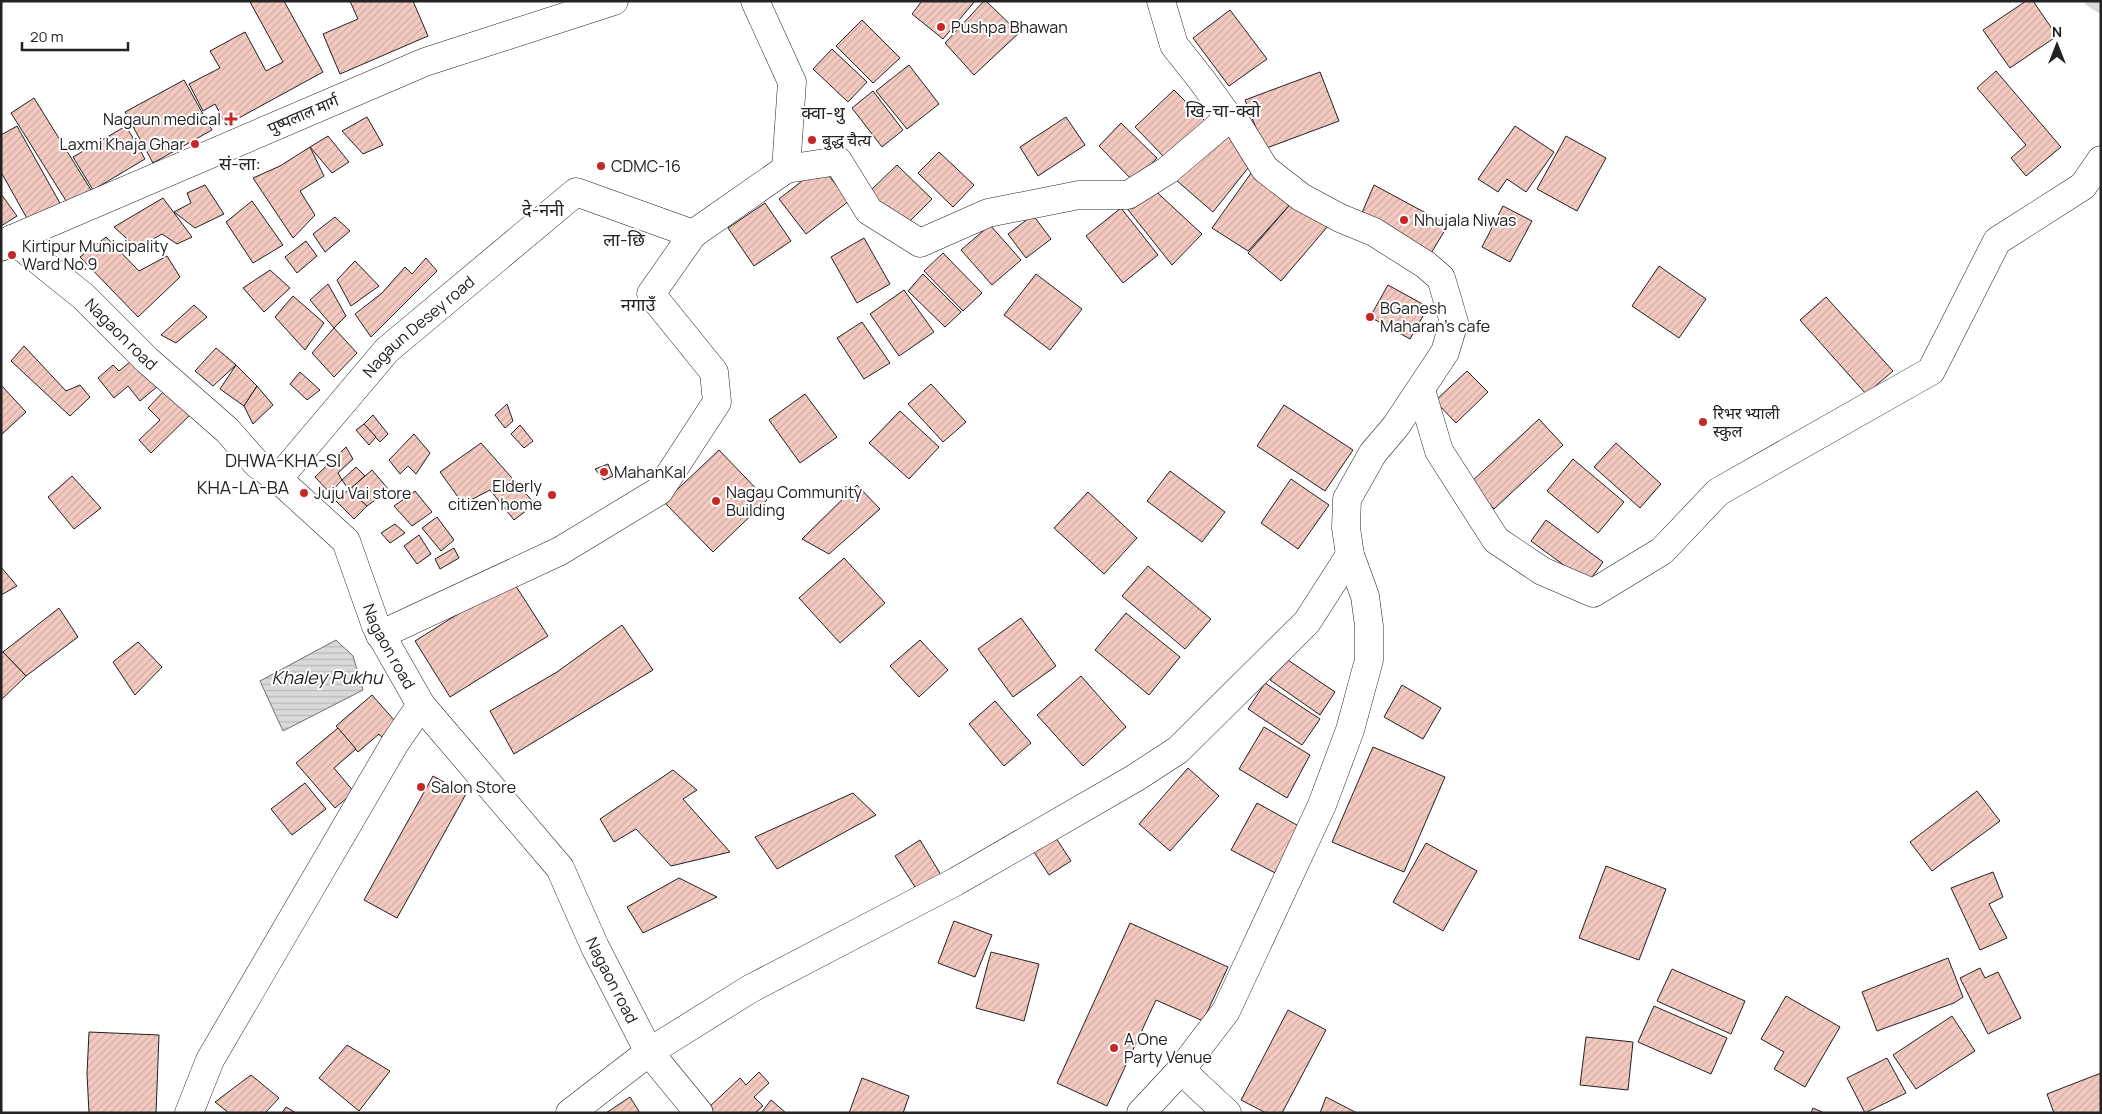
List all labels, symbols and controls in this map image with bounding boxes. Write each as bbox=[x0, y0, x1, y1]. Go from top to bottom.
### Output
place label: Pushpa Bhawan bbox=[951, 16, 1068, 38]
scale bar bbox=[22, 20, 129, 52]
north arrow bbox=[2032, 20, 2082, 70]
marker: Pushpa Bhawan bbox=[935, 21, 947, 33]
text: N bbox=[2052, 22, 2062, 41]
text: 20 m bbox=[30, 26, 63, 47]
street label: पुष्पलाल मार्ग bbox=[264, 89, 343, 139]
district label: खि-चा-क्वो bbox=[1185, 98, 1261, 122]
district label: क्वा-थु bbox=[801, 100, 846, 125]
place label: Nagaun medical bbox=[103, 108, 221, 130]
marker: Nagaun medical bbox=[225, 113, 237, 125]
place label: बुद्ध चैत्य bbox=[822, 129, 872, 151]
place label: Laxmi Khaja Ghar bbox=[60, 133, 185, 155]
marker: बुद्ध चैत्य bbox=[806, 134, 818, 146]
marker: Laxmi Khaja Ghar bbox=[189, 138, 201, 150]
district label: सं-ला: bbox=[219, 151, 261, 175]
place label: CDMC-16 bbox=[611, 155, 681, 177]
marker: CDMC-16 bbox=[595, 160, 607, 172]
district label: दे-ननी bbox=[522, 197, 564, 221]
place label: Nhujala Niwas bbox=[1414, 209, 1516, 231]
marker: Nhujala Niwas bbox=[1398, 214, 1410, 226]
district label: ला-छि bbox=[603, 227, 645, 251]
place label: Kirtipur Municipality Ward No.9 bbox=[22, 235, 169, 275]
marker: Kirtipur Municipality Ward No.9 bbox=[6, 249, 18, 261]
street label: Nagaun Desey road bbox=[358, 271, 479, 382]
district label: नगाउँ bbox=[621, 292, 656, 316]
street label: Nagaon road bbox=[80, 293, 162, 375]
place label: BGanesh Maharan's cafe bbox=[1380, 297, 1490, 337]
marker: BGanesh Maharan's cafe bbox=[1364, 311, 1376, 323]
place label: रिभर भ्याली स्कुल bbox=[1713, 402, 1781, 442]
marker: रिभर भ्याली स्कुल bbox=[1697, 416, 1709, 428]
district label: DHWA-KHA-SI bbox=[225, 448, 341, 472]
place label: MahanKal bbox=[614, 461, 686, 483]
marker: MahanKal bbox=[598, 466, 610, 478]
district label: KHA-LA-BA bbox=[197, 475, 290, 499]
place label: Elderly citizen home bbox=[448, 475, 543, 515]
place label: Nagau Community Building bbox=[726, 481, 863, 521]
place label: Juju Vai store bbox=[314, 482, 411, 504]
marker: Juju Vai store bbox=[298, 487, 310, 499]
marker: Elderly citizen home bbox=[546, 489, 558, 501]
marker: Nagau Community Building bbox=[710, 495, 722, 507]
street label: Nagaon road bbox=[358, 601, 421, 693]
water label: Khaley Pukhu bbox=[272, 665, 384, 689]
place label: Salon Store bbox=[431, 776, 516, 798]
marker: Salon Store bbox=[415, 781, 427, 793]
street label: Nagaon road bbox=[581, 934, 643, 1027]
place label: A One Party Venue bbox=[1124, 1028, 1212, 1068]
marker: A One Party Venue bbox=[1108, 1042, 1120, 1054]

